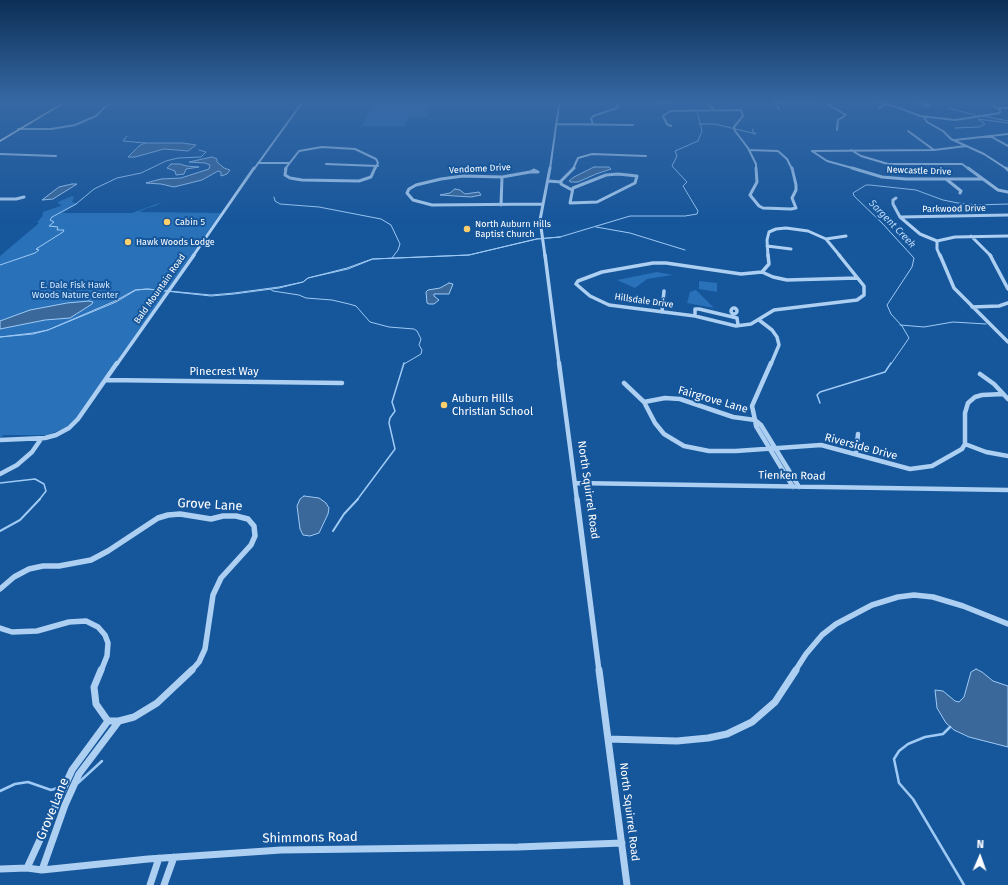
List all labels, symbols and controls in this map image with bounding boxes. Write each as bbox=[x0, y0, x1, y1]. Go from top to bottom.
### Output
street label: Vendome Drive bbox=[449, 162, 511, 176]
street label: Newcastle Drive bbox=[886, 164, 952, 178]
water label: Sargent Creek bbox=[866, 197, 918, 251]
street label: Parkwood Drive bbox=[922, 203, 986, 215]
marker: Cabin 5 bbox=[162, 217, 172, 227]
place label: Cabin 5 bbox=[175, 217, 205, 227]
place label: North Auburn Hills Baptist Church bbox=[475, 219, 551, 240]
marker: North Auburn Hills Baptist Church bbox=[462, 224, 472, 234]
marker: Hawk Woods Lodge bbox=[123, 237, 133, 247]
place label: Hawk Woods Lodge bbox=[136, 237, 215, 247]
street label: Bald Mountain Road bbox=[132, 252, 188, 326]
park label: E. Dale Fisk Hawk Woods Nature Center bbox=[32, 280, 118, 301]
street label: Hillsdale Drive bbox=[614, 292, 674, 310]
street label: Pinecrest Way bbox=[189, 365, 259, 379]
street label: Fairgrove Lane bbox=[677, 384, 749, 416]
place label: Auburn Hills Christian School bbox=[452, 392, 533, 418]
marker: Auburn Hills Christian School bbox=[439, 400, 449, 410]
street label: Riverside Drive bbox=[823, 431, 899, 463]
street label: North Squirrel Road bbox=[575, 440, 601, 540]
street label: Tienken Road bbox=[758, 469, 826, 483]
street label: Grove Lane bbox=[177, 496, 243, 514]
street label: North Squirrel Road bbox=[616, 762, 642, 862]
street label: Grove Lane bbox=[34, 776, 72, 842]
street label: Shimmons Road bbox=[262, 829, 358, 847]
north arrow bbox=[960, 837, 1000, 877]
text: N bbox=[977, 838, 984, 851]

